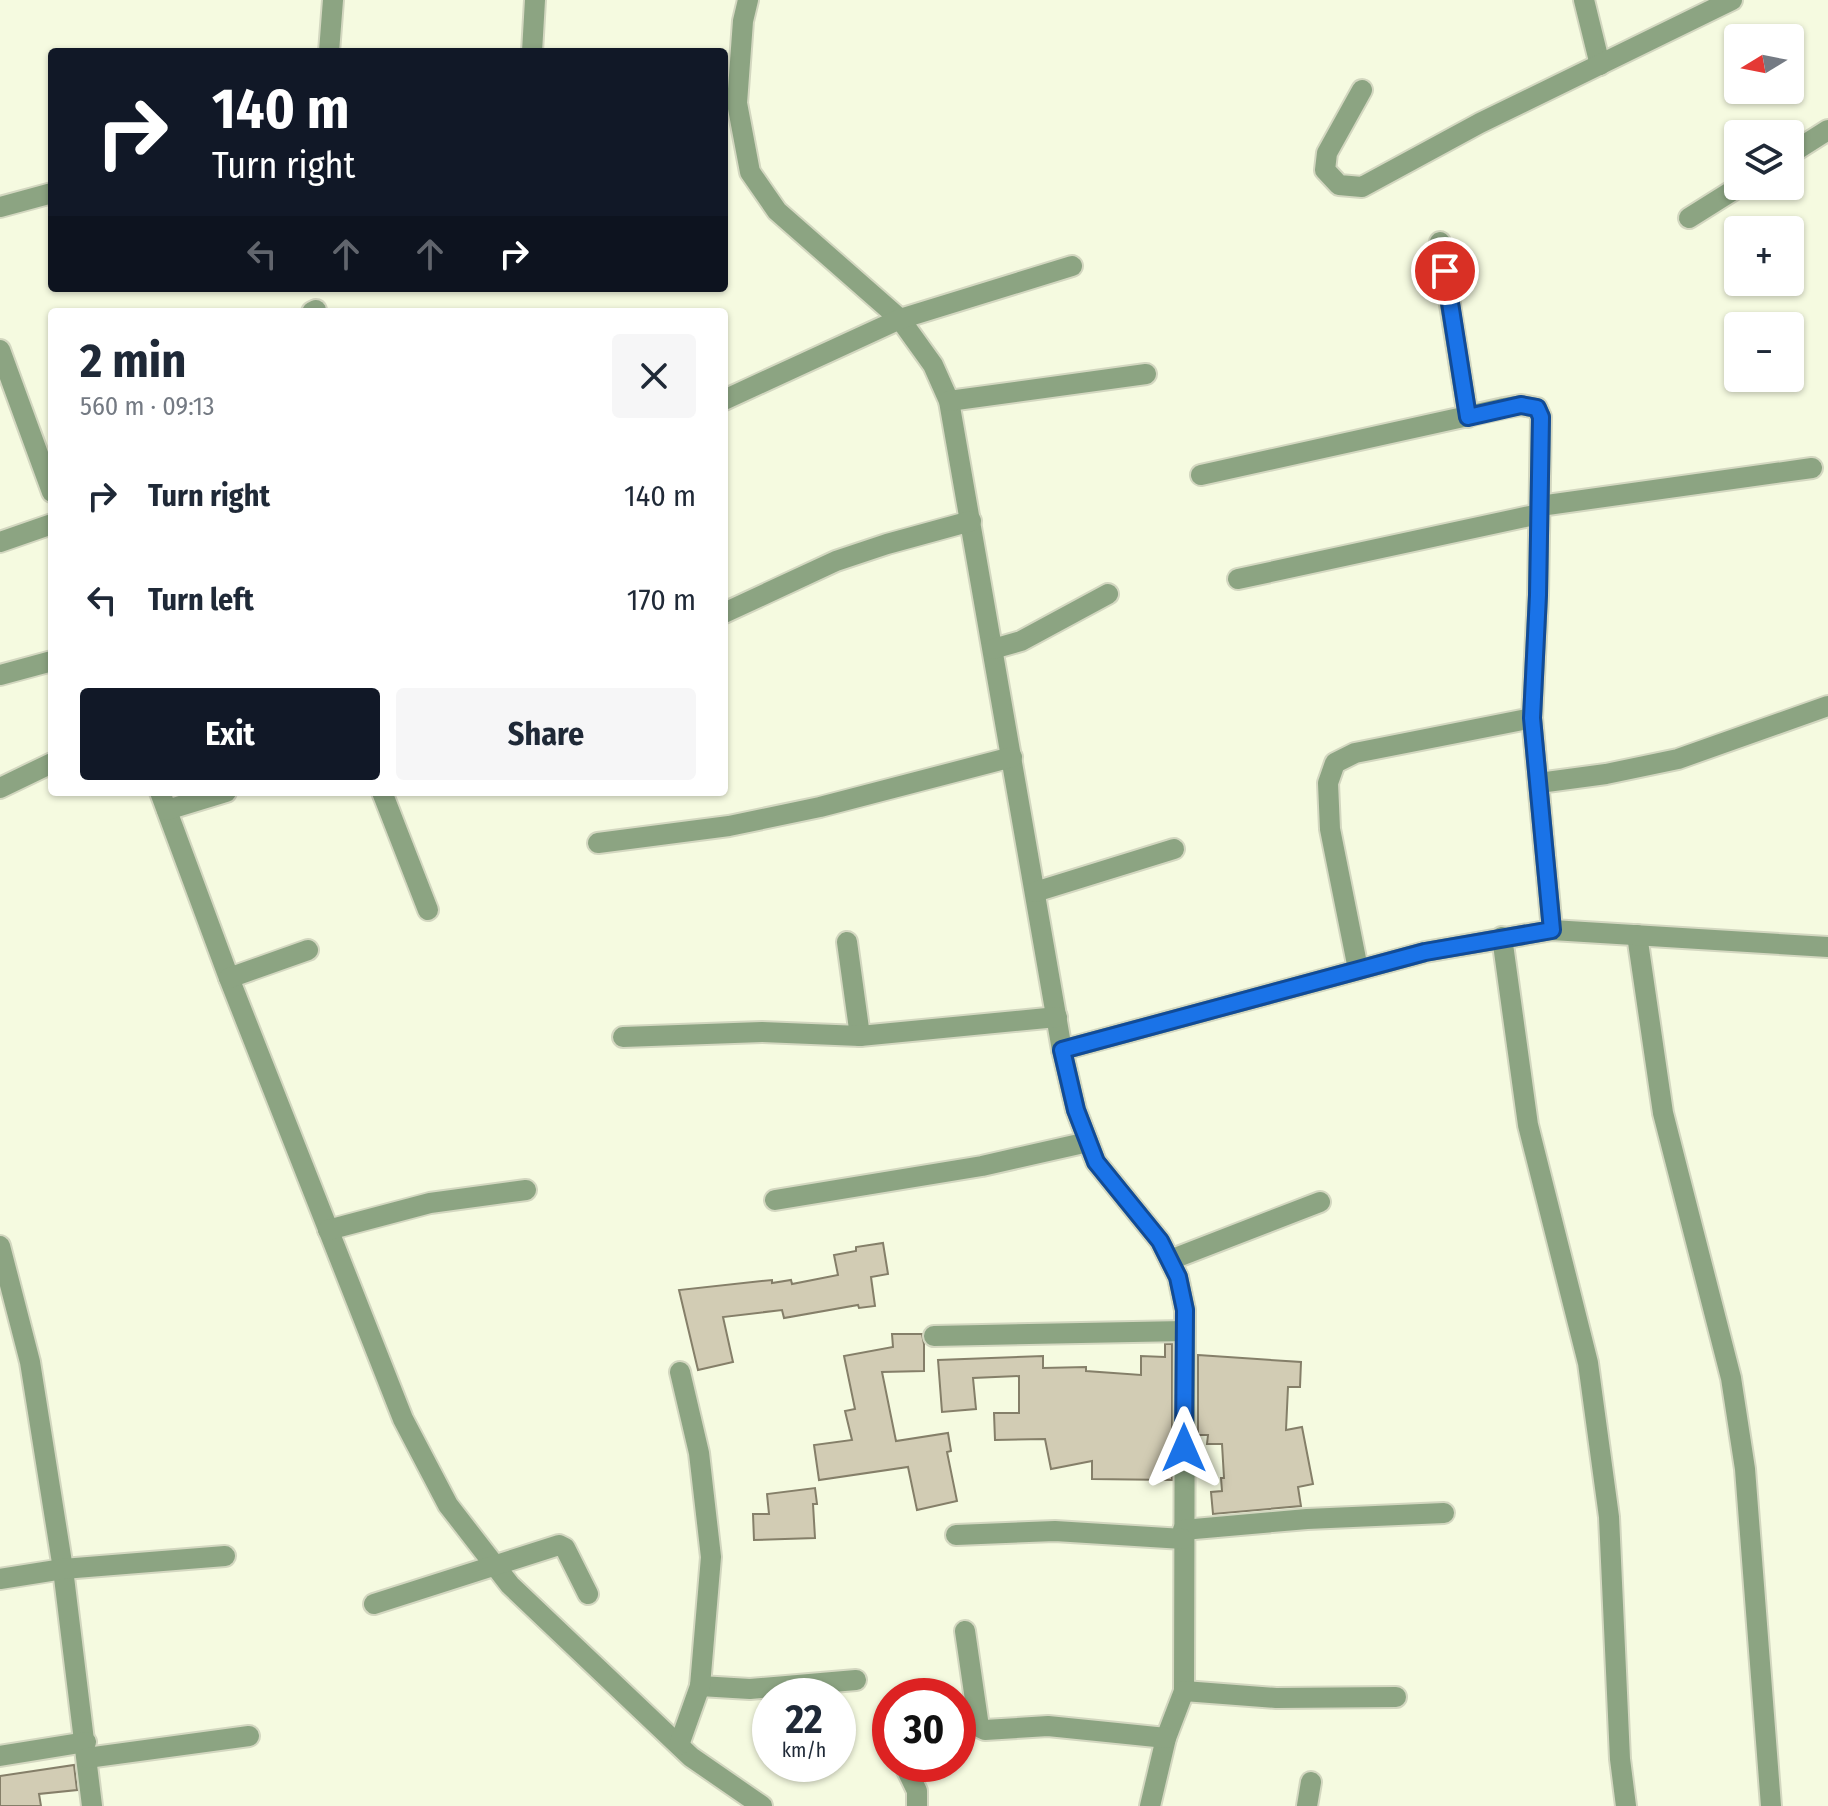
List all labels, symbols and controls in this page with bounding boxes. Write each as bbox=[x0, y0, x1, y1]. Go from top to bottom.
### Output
north arrow bbox=[1724, 24, 1804, 104]
map controls bbox=[1724, 24, 1804, 392]
text: 140 m bbox=[212, 76, 349, 143]
icon: right bbox=[80, 80, 184, 184]
button: layers bbox=[1724, 120, 1804, 200]
text: Turn right bbox=[212, 144, 355, 188]
button: + bbox=[1724, 216, 1804, 296]
icon: left bbox=[240, 232, 284, 276]
icon: ahead bbox=[324, 232, 368, 276]
icon: ahead bbox=[408, 232, 452, 276]
icon: right bbox=[492, 232, 536, 276]
pin bbox=[1411, 237, 1479, 305]
icon: arrive bbox=[1423, 249, 1467, 293]
button: − bbox=[1724, 312, 1804, 392]
text: 2 min bbox=[80, 332, 186, 390]
button: close bbox=[612, 334, 696, 418]
text: 560 m · 09:13 bbox=[80, 391, 215, 422]
icon: right bbox=[80, 474, 124, 518]
text: Turn right bbox=[148, 478, 270, 514]
text: 140 m bbox=[624, 478, 696, 514]
icon: left bbox=[80, 578, 124, 622]
text: Turn left bbox=[148, 582, 254, 618]
text: 170 m bbox=[627, 582, 696, 618]
button: Exit bbox=[80, 688, 380, 780]
button: Share bbox=[396, 688, 696, 780]
position arrow bbox=[1142, 1406, 1226, 1490]
speed limit sign: 30 bbox=[872, 1678, 976, 1782]
text: 22 bbox=[785, 1696, 823, 1744]
text: km/h bbox=[782, 1738, 826, 1762]

